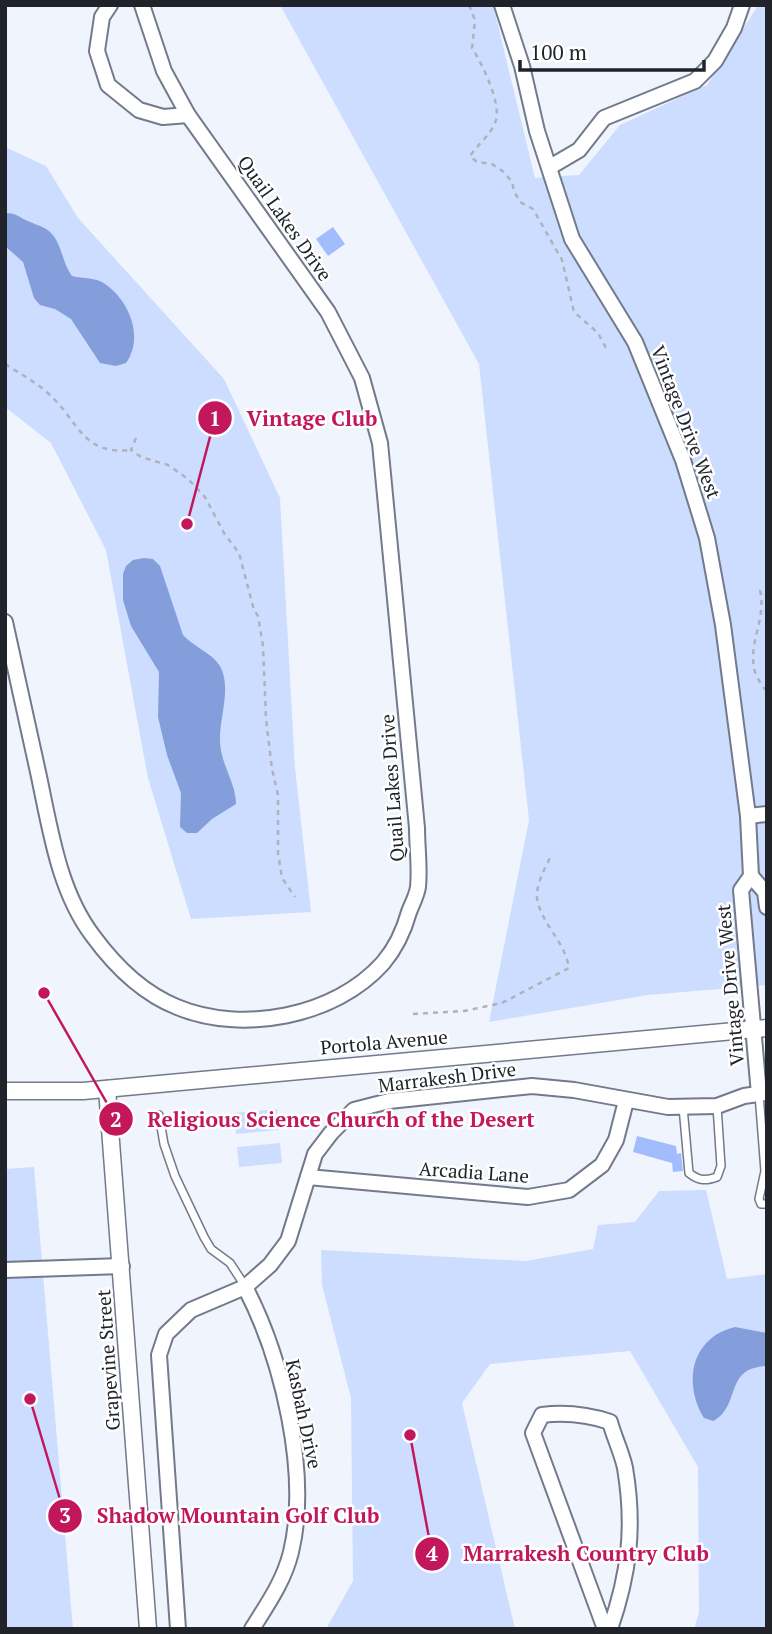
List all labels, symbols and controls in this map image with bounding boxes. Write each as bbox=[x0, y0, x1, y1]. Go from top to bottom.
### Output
scale bar bbox=[520, 28, 704, 72]
text: 100 m bbox=[530, 38, 587, 66]
street label: Quail Lakes Drive bbox=[233, 150, 338, 285]
street label: Vintage Drive West bbox=[646, 342, 727, 502]
callout: Vintage Club bbox=[198, 397, 392, 439]
text: 1 bbox=[209, 404, 221, 432]
text: Vintage Club bbox=[247, 404, 377, 432]
street label: Quail Lakes Drive bbox=[374, 713, 409, 863]
street label: Vintage Drive West bbox=[710, 903, 749, 1067]
street label: Portola Avenue bbox=[319, 1023, 449, 1060]
street label: Marrakesh Drive bbox=[377, 1056, 517, 1097]
callout: Religious Science Church of the Desert bbox=[98, 1098, 549, 1140]
text: 2 bbox=[110, 1105, 122, 1133]
text: Religious Science Church of the Desert bbox=[147, 1105, 535, 1133]
street label: Arcadia Lane bbox=[418, 1155, 530, 1188]
street label: Grapevine Street bbox=[90, 1289, 125, 1431]
street label: Kasbah Drive bbox=[281, 1357, 328, 1471]
callout: Shadow Mountain Golf Club bbox=[48, 1495, 393, 1537]
text: 3 bbox=[59, 1501, 71, 1529]
text: Shadow Mountain Golf Club bbox=[97, 1501, 379, 1529]
callout: Marrakesh Country Club bbox=[415, 1533, 723, 1575]
text: 4 bbox=[426, 1539, 438, 1567]
text: Marrakesh Country Club bbox=[463, 1539, 709, 1567]

